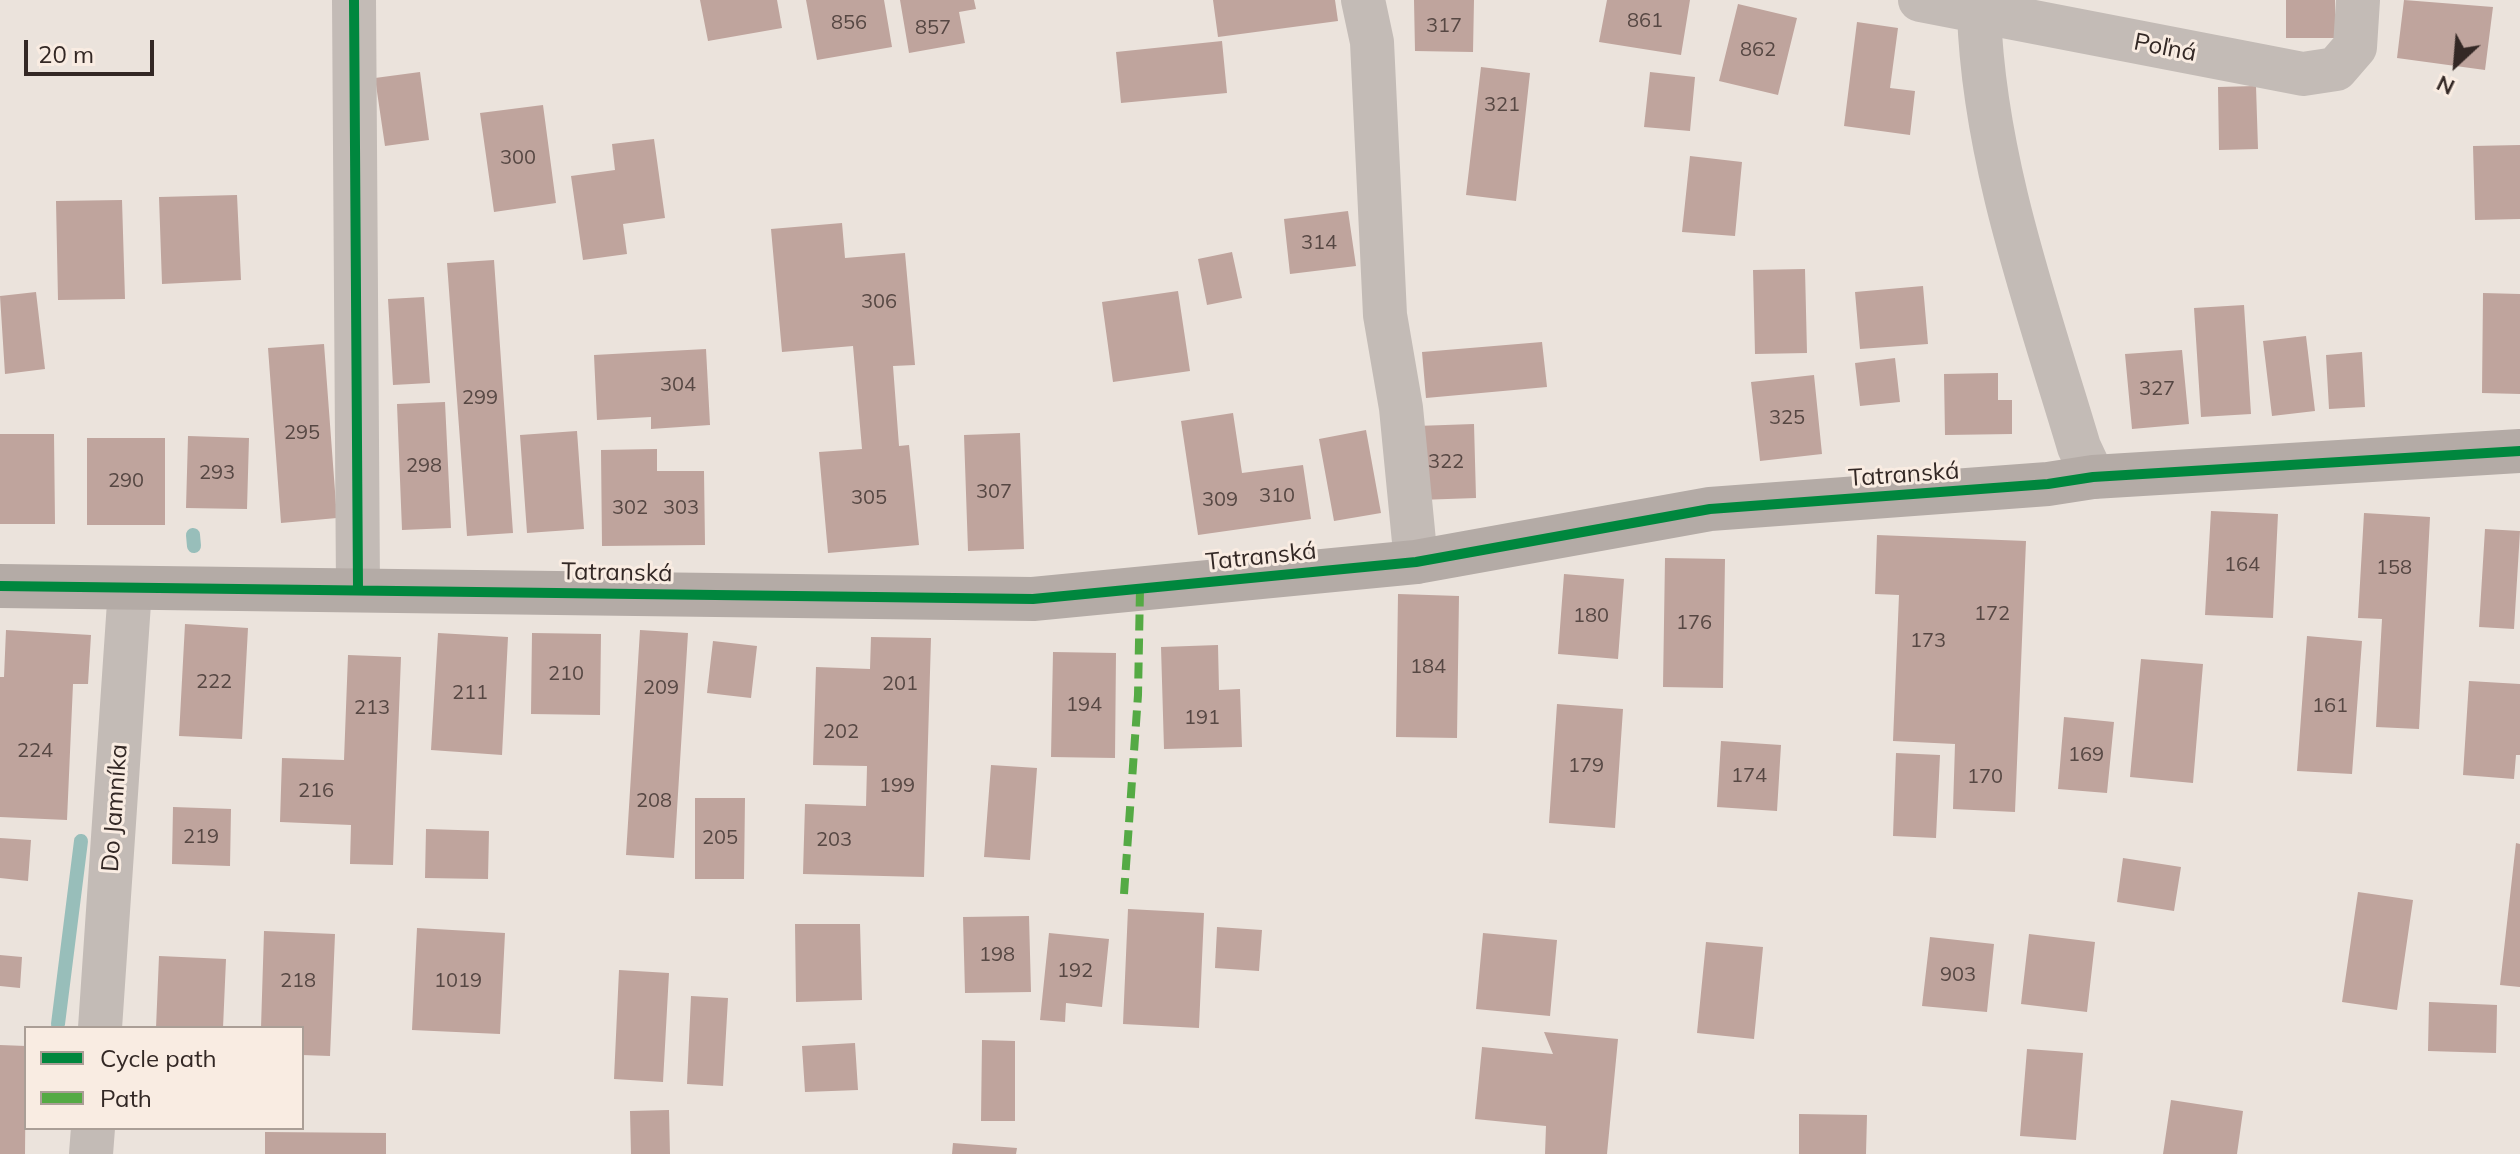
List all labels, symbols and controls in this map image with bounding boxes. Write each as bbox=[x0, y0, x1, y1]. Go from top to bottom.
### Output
house number: 861 bbox=[1627, 9, 1663, 33]
house number: 856 bbox=[831, 11, 867, 35]
house number: 317 bbox=[1426, 14, 1462, 38]
house number: 857 bbox=[915, 16, 951, 40]
scale bar bbox=[28, 24, 158, 74]
north arrow bbox=[2416, 24, 2496, 104]
street label: Poľná bbox=[2131, 28, 2199, 68]
house number: 862 bbox=[1740, 38, 1776, 62]
text: 20 m bbox=[38, 39, 94, 69]
text: N bbox=[2432, 69, 2459, 102]
house number: 321 bbox=[1484, 93, 1520, 117]
house number: 300 bbox=[500, 146, 536, 170]
house number: 314 bbox=[1301, 231, 1337, 255]
house number: 306 bbox=[861, 290, 897, 314]
house number: 304 bbox=[660, 373, 696, 397]
house number: 327 bbox=[2139, 377, 2175, 401]
house number: 299 bbox=[462, 386, 498, 410]
house number: 325 bbox=[1769, 406, 1805, 430]
house number: 295 bbox=[284, 421, 320, 445]
house number: 322 bbox=[1428, 450, 1464, 474]
house number: 298 bbox=[406, 454, 442, 478]
street label: Tatranská bbox=[1848, 457, 1960, 493]
house number: 293 bbox=[199, 461, 235, 485]
house number: 290 bbox=[108, 469, 144, 493]
house number: 307 bbox=[976, 480, 1012, 504]
house number: 310 bbox=[1259, 484, 1295, 508]
house number: 305 bbox=[851, 486, 887, 510]
house number: 309 bbox=[1202, 488, 1238, 512]
house number: 302 bbox=[612, 496, 648, 520]
house number: 303 bbox=[663, 496, 699, 520]
street label: Tatranská bbox=[1204, 537, 1318, 577]
house number: 164 bbox=[2224, 553, 2260, 577]
house number: 158 bbox=[2376, 556, 2412, 580]
street label: Tatranská bbox=[561, 558, 673, 588]
house number: 172 bbox=[1974, 602, 2010, 626]
house number: 180 bbox=[1573, 604, 1609, 628]
house number: 176 bbox=[1676, 611, 1712, 635]
house number: 173 bbox=[1910, 629, 1946, 653]
house number: 184 bbox=[1410, 655, 1446, 679]
house number: 210 bbox=[548, 662, 584, 686]
house number: 222 bbox=[196, 670, 232, 694]
house number: 201 bbox=[882, 672, 918, 696]
house number: 209 bbox=[643, 676, 679, 700]
house number: 211 bbox=[452, 681, 488, 705]
house number: 194 bbox=[1066, 693, 1102, 717]
house number: 161 bbox=[2312, 694, 2348, 718]
house number: 213 bbox=[354, 696, 390, 720]
house number: 191 bbox=[1184, 706, 1220, 730]
house number: 202 bbox=[823, 720, 859, 744]
house number: 224 bbox=[17, 739, 53, 763]
street label: Do Jamníka bbox=[96, 743, 134, 873]
house number: 169 bbox=[2068, 743, 2104, 767]
house number: 179 bbox=[1568, 754, 1604, 778]
house number: 174 bbox=[1731, 764, 1767, 788]
house number: 170 bbox=[1967, 765, 2003, 789]
house number: 199 bbox=[879, 774, 915, 798]
house number: 216 bbox=[298, 779, 334, 803]
house number: 208 bbox=[636, 789, 672, 813]
house number: 219 bbox=[183, 825, 219, 849]
house number: 205 bbox=[702, 826, 738, 850]
house number: 203 bbox=[816, 828, 852, 852]
house number: 198 bbox=[979, 943, 1015, 967]
house number: 192 bbox=[1057, 959, 1093, 983]
house number: 903 bbox=[1940, 963, 1976, 987]
house number: 218 bbox=[280, 969, 316, 993]
house number: 1019 bbox=[434, 969, 482, 993]
legend bbox=[24, 1026, 304, 1130]
text: Cycle path bbox=[100, 1043, 217, 1073]
text: Path bbox=[100, 1083, 152, 1113]

